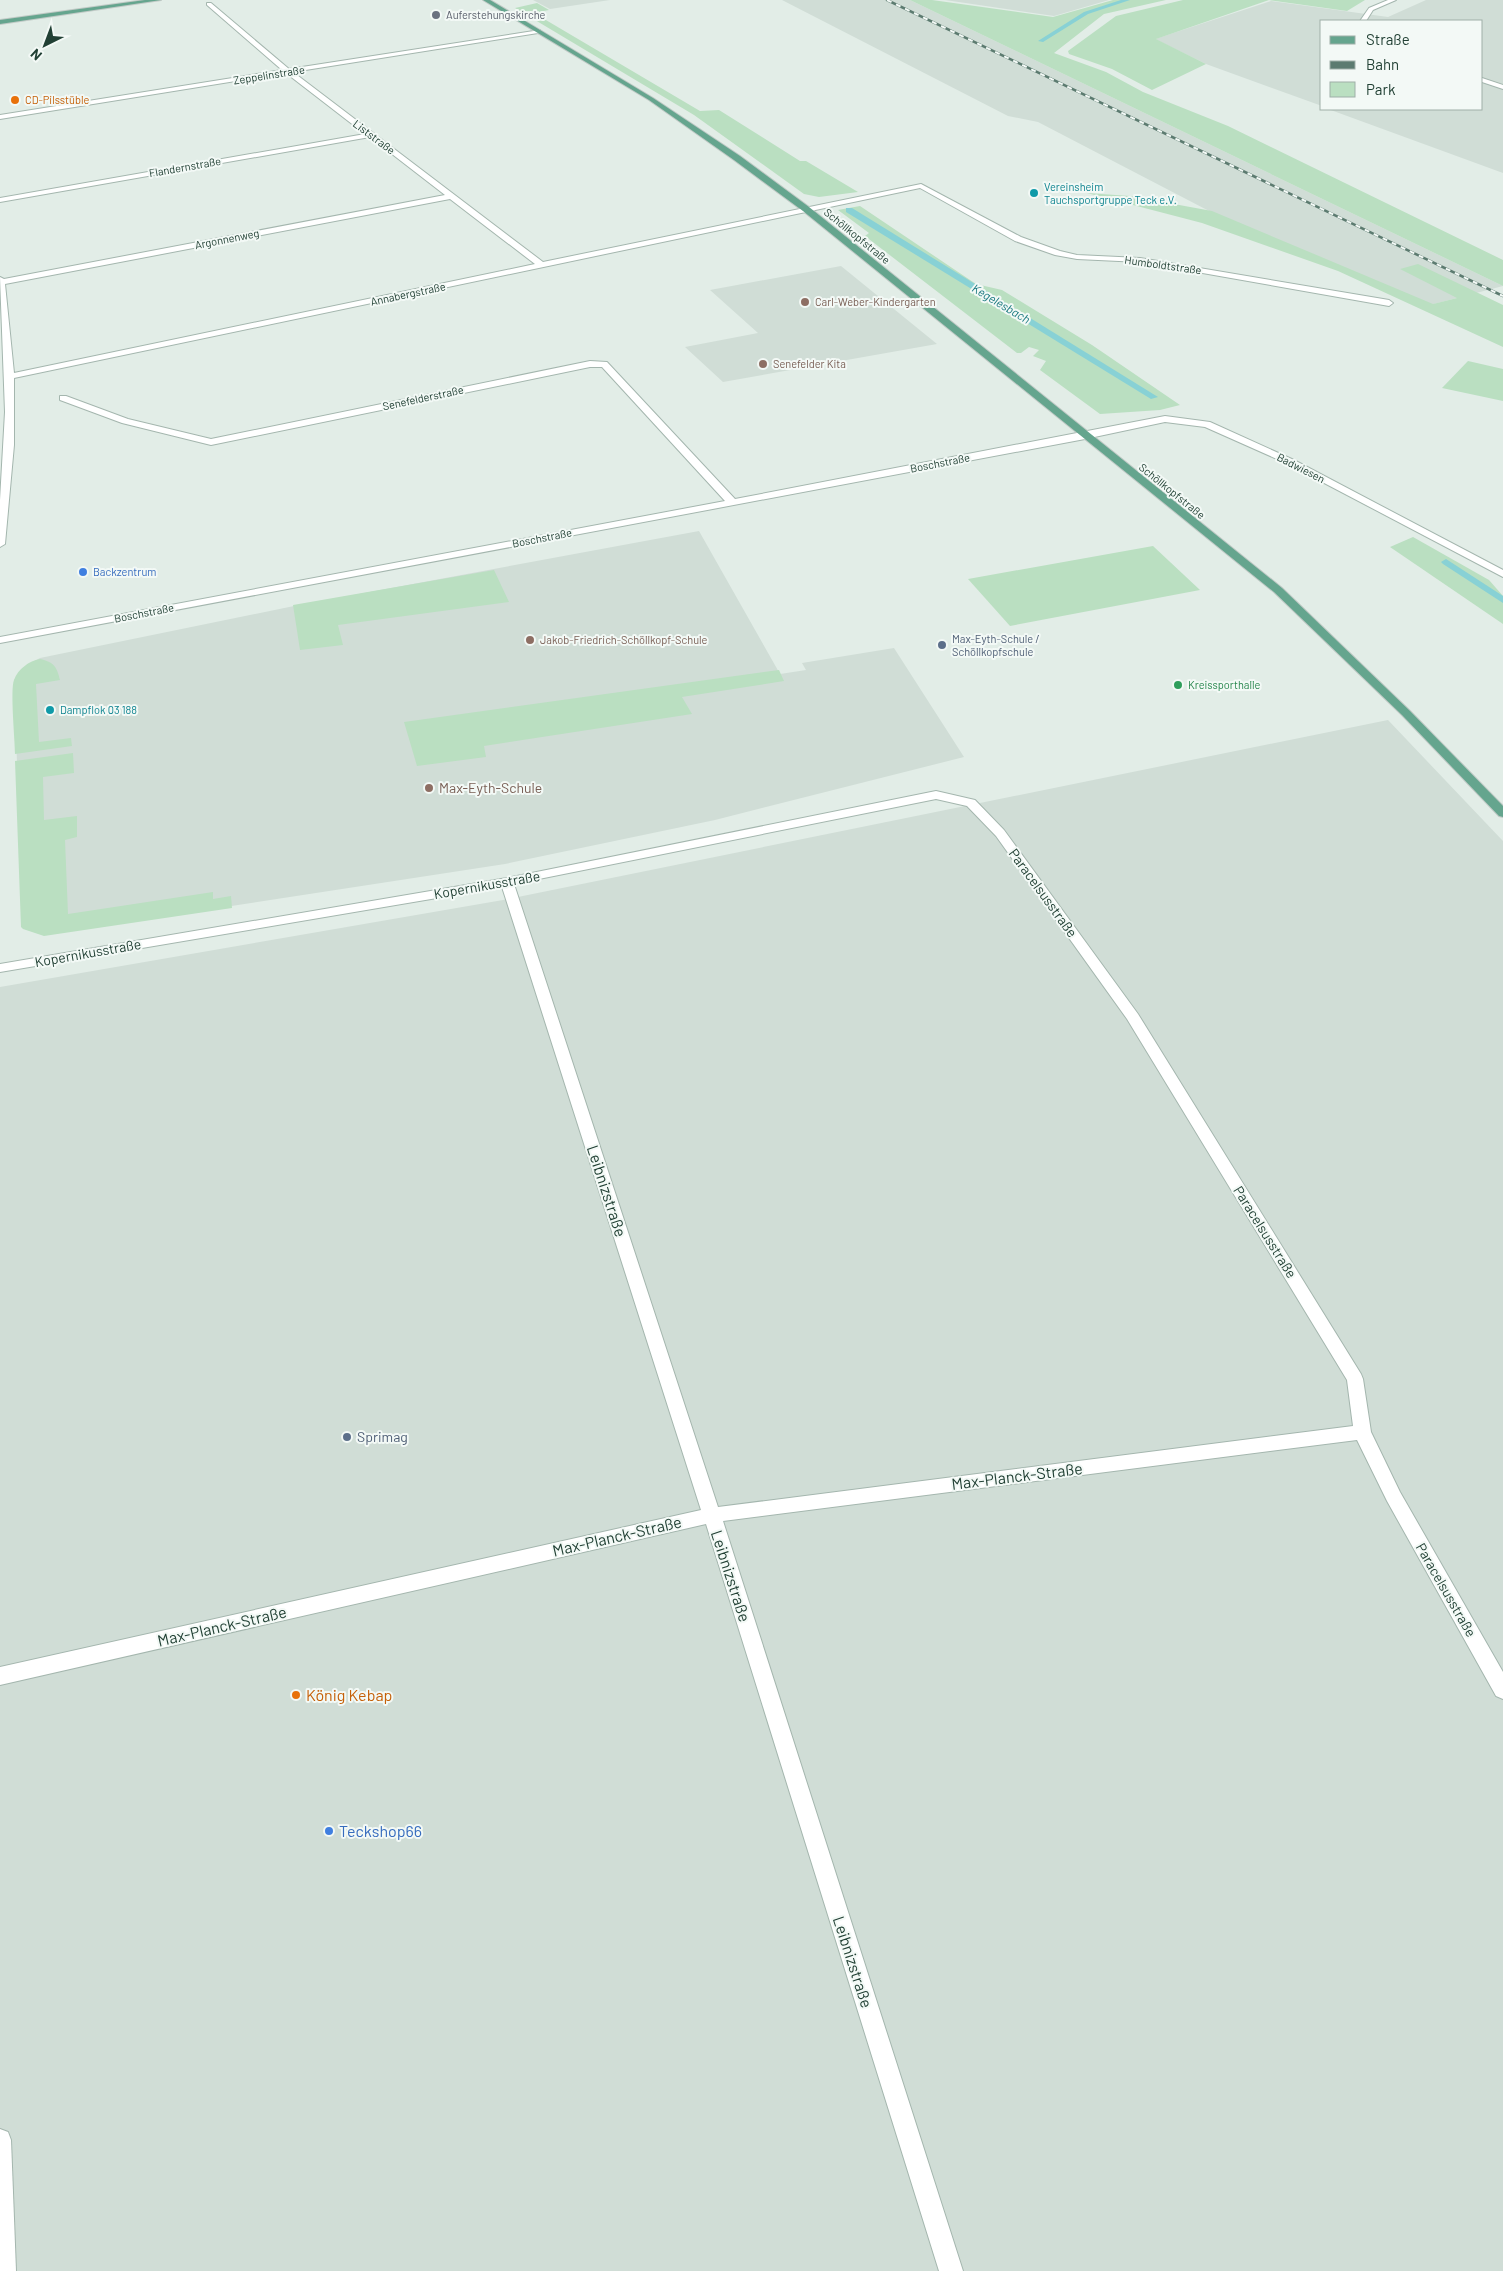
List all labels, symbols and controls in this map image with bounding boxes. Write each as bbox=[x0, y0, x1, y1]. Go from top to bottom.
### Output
place label: Auferstehungskirche bbox=[446, 8, 545, 21]
marker: Auferstehungskirche bbox=[430, 9, 442, 21]
north arrow bbox=[20, 20, 70, 70]
legend bbox=[1320, 20, 1483, 110]
text: Straße bbox=[1366, 30, 1410, 48]
text: N bbox=[27, 46, 45, 64]
text: Bahn bbox=[1366, 55, 1399, 73]
street label: Zeppelinstraße bbox=[232, 62, 306, 87]
text: Park bbox=[1366, 80, 1396, 98]
place label: CD-Pilsstüble bbox=[25, 93, 90, 106]
marker: CD-Pilsstüble bbox=[9, 94, 21, 106]
street label: Liststraße bbox=[351, 117, 398, 157]
street label: Flandernstraße bbox=[148, 154, 222, 179]
place label: Vereinsheim Tauchsportgruppe Teck e.V. bbox=[1044, 180, 1177, 206]
marker: Vereinsheim Tauchsportgruppe Teck e.V. bbox=[1028, 187, 1040, 199]
street label: Schöllkopfstraße bbox=[822, 205, 893, 266]
street label: Argonnenweg bbox=[194, 226, 260, 251]
street label: Humboldtstraße bbox=[1124, 253, 1202, 276]
street label: Annabergstraße bbox=[369, 279, 447, 308]
water label: Kegelesbach bbox=[970, 280, 1033, 326]
place label: Carl-Weber-Kindergarten bbox=[815, 295, 936, 308]
marker: Carl-Weber-Kindergarten bbox=[799, 296, 811, 308]
place label: Senefelder Kita bbox=[773, 357, 846, 370]
marker: Senefelder Kita bbox=[757, 358, 769, 370]
street label: Senefelderstraße bbox=[381, 383, 465, 412]
street label: Boschstraße bbox=[909, 450, 971, 475]
street label: Badwiesen bbox=[1275, 450, 1327, 485]
street label: Schöllkopfstraße bbox=[1137, 460, 1208, 521]
street label: Boschstraße bbox=[511, 525, 573, 550]
place label: Backzentrum bbox=[93, 565, 156, 578]
marker: Backzentrum bbox=[77, 566, 89, 578]
street label: Boschstraße bbox=[113, 600, 175, 625]
place label: Max-Eyth-Schule / Schöllkopfschule bbox=[952, 632, 1040, 658]
place label: Jakob-Friedrich-Schöllkopf-Schule bbox=[540, 633, 708, 646]
marker: Jakob-Friedrich-Schöllkopf-Schule bbox=[524, 634, 536, 646]
marker: Max-Eyth-Schule / Schöllkopfschule bbox=[936, 639, 948, 651]
place label: Kreissporthalle bbox=[1188, 678, 1261, 691]
marker: Kreissporthalle bbox=[1172, 679, 1184, 691]
place label: Dampflok 03 188 bbox=[60, 703, 137, 716]
marker: Dampflok 03 188 bbox=[44, 704, 56, 716]
place label: Max-Eyth-Schule bbox=[439, 779, 542, 796]
marker: Max-Eyth-Schule bbox=[423, 782, 435, 794]
street label: Paracelsusstraße bbox=[1005, 845, 1081, 940]
street label: Kopernikusstraße bbox=[432, 867, 541, 902]
street label: Kopernikusstraße bbox=[33, 935, 142, 970]
street label: Leibnizstraße bbox=[584, 1143, 631, 1239]
street label: Paracelsusstraße bbox=[1230, 1182, 1301, 1281]
place label: Sprimag bbox=[357, 1428, 408, 1445]
marker: Sprimag bbox=[341, 1431, 353, 1443]
street label: Max-Planck-Straße bbox=[950, 1458, 1084, 1493]
street label: Max-Planck-Straße bbox=[550, 1511, 683, 1560]
street label: Leibnizstraße bbox=[708, 1528, 755, 1624]
street label: Paracelsusstraße bbox=[1413, 1540, 1480, 1640]
street label: Max-Planck-Straße bbox=[155, 1601, 288, 1650]
place label: König Kebap bbox=[306, 1685, 392, 1704]
marker: König Kebap bbox=[290, 1689, 302, 1701]
place label: Teckshop66 bbox=[339, 1821, 422, 1840]
marker: Teckshop66 bbox=[323, 1825, 335, 1837]
street label: Leibnizstraße bbox=[830, 1914, 877, 2010]

